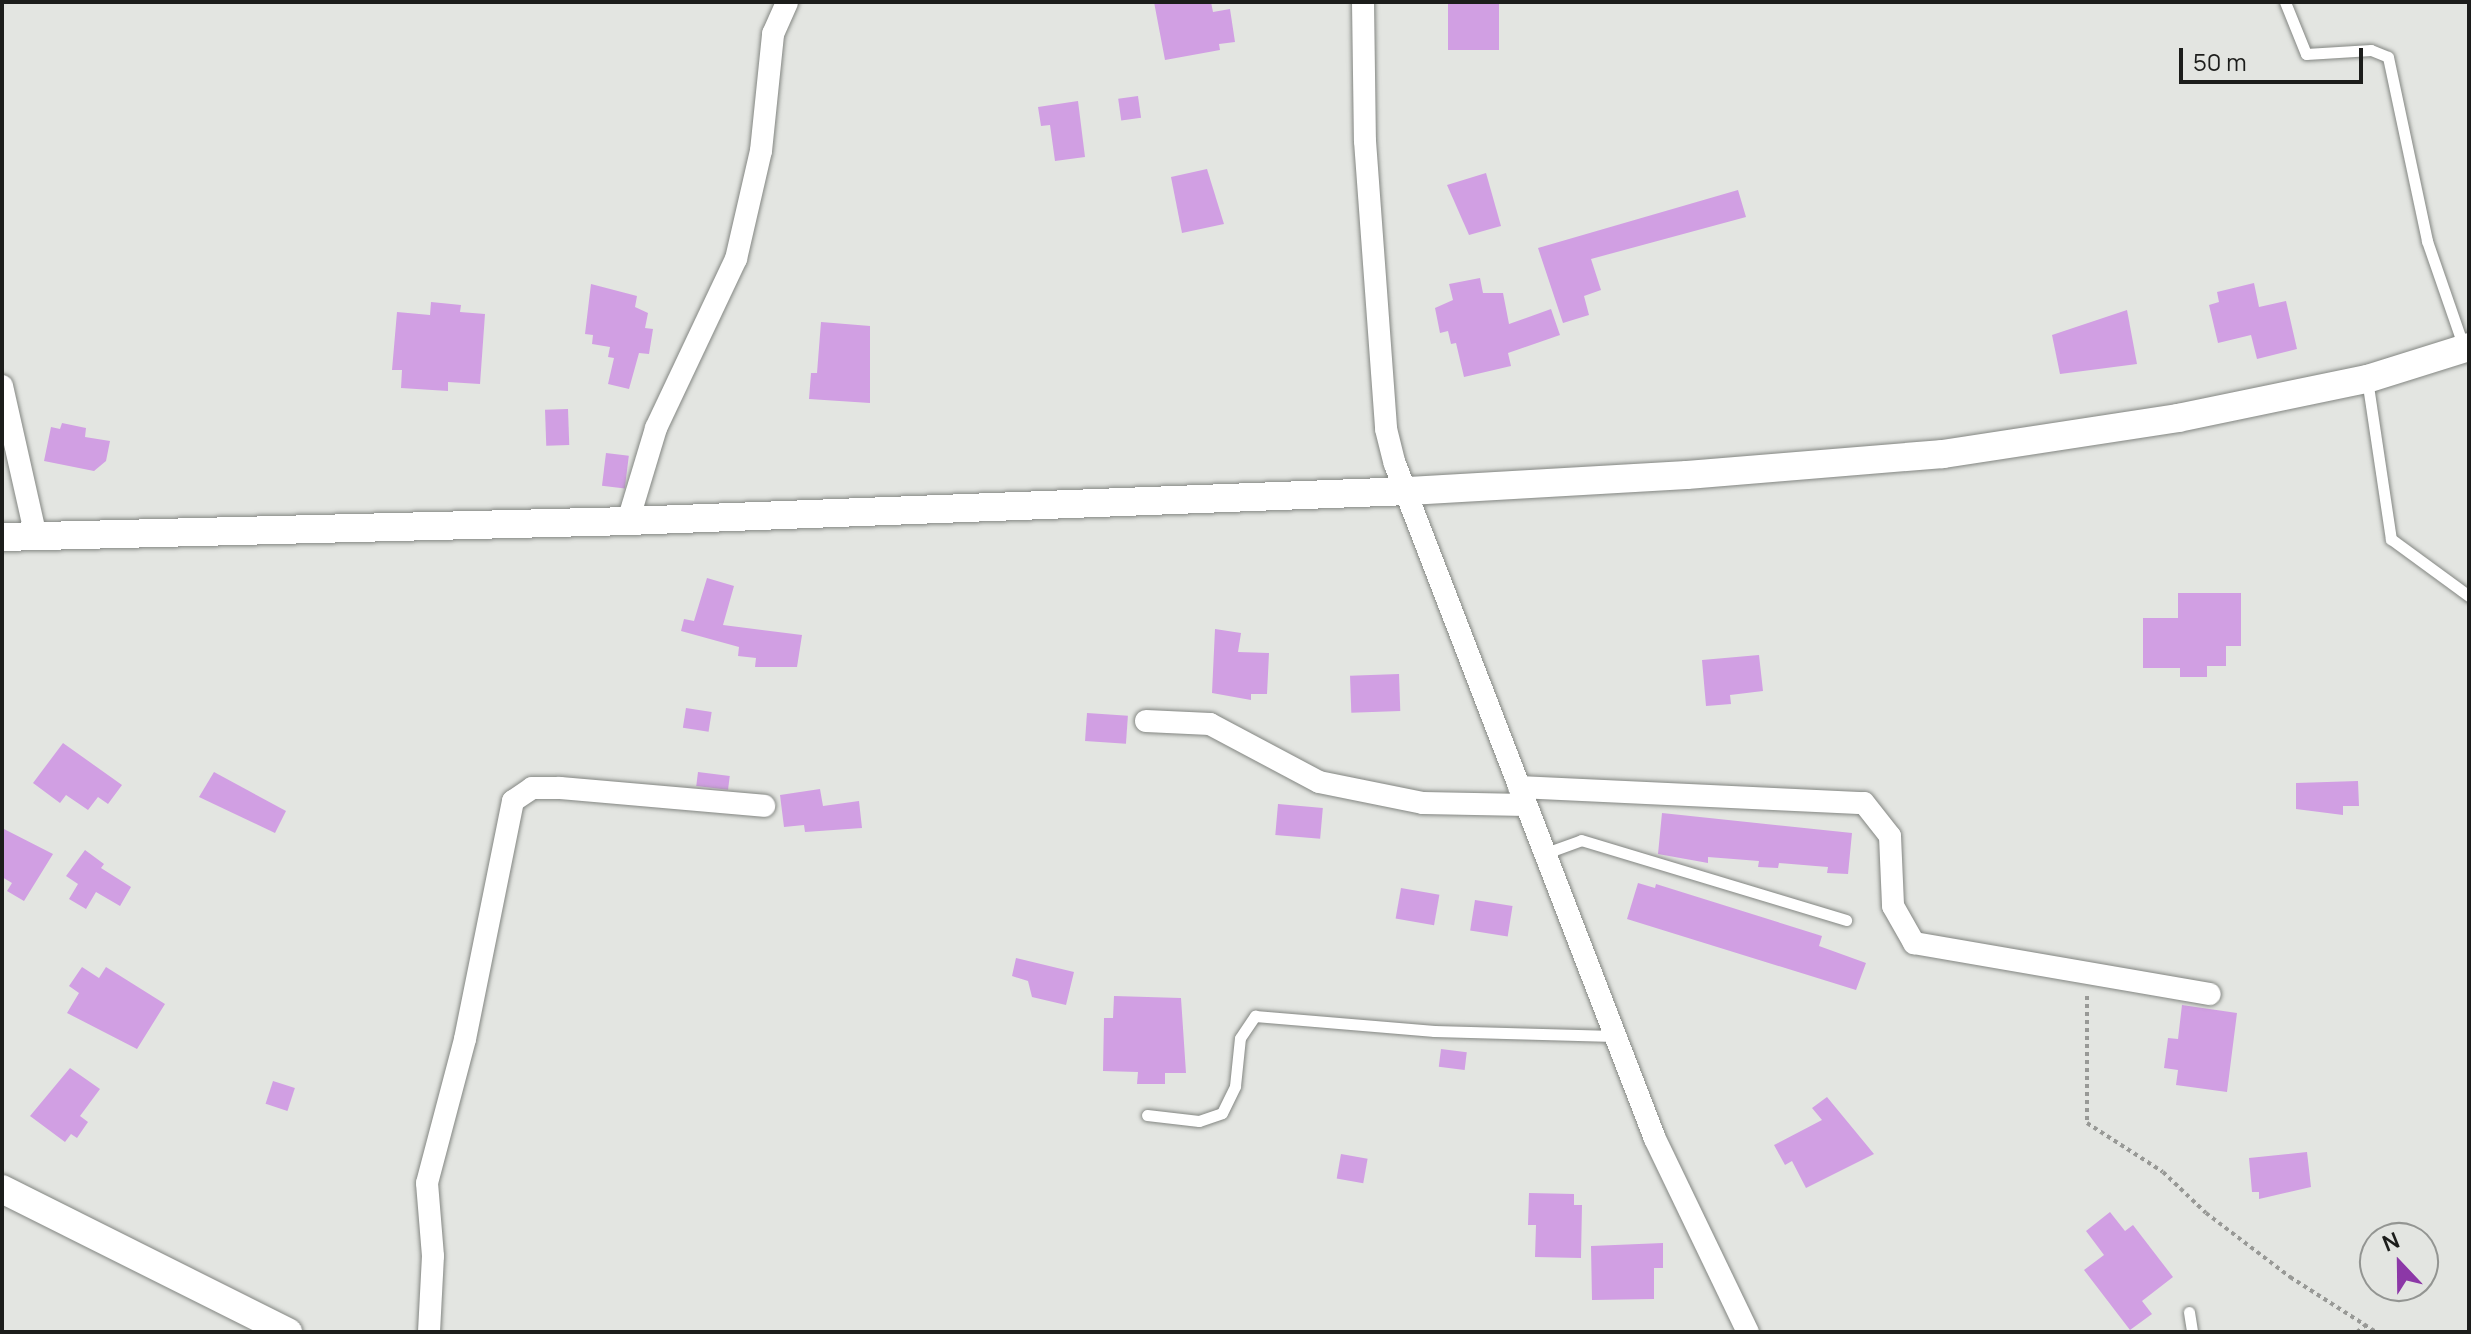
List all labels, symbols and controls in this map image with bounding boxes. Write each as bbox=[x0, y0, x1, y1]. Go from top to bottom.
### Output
scale bar bbox=[2183, 32, 2367, 82]
text: 50 m bbox=[2193, 45, 2247, 78]
north arrow bbox=[2359, 1222, 2439, 1302]
text: N bbox=[2378, 1225, 2404, 1258]

